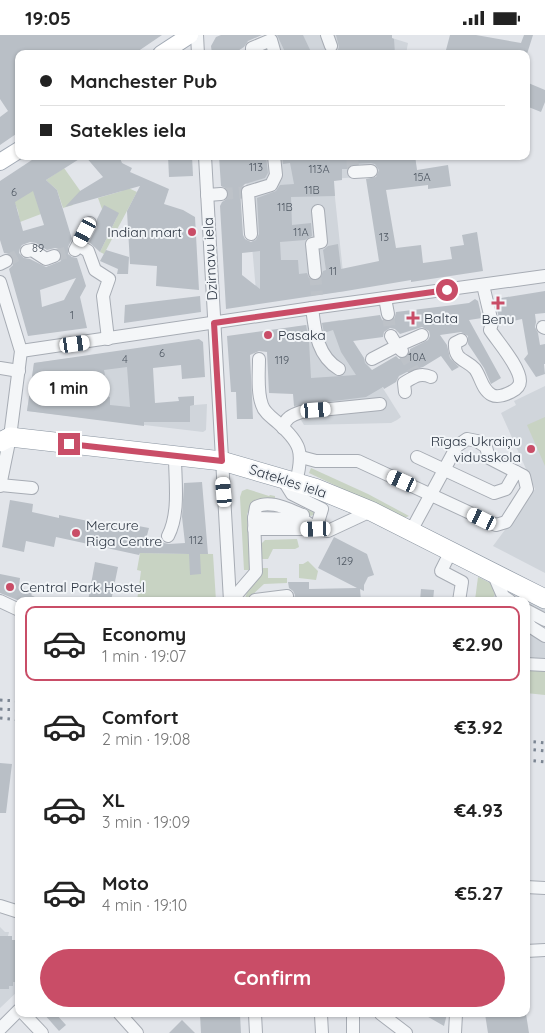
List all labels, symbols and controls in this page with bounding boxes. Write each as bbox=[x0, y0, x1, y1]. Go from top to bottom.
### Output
text: 19:05 bbox=[25, 6, 71, 30]
text: Manchester Pub bbox=[70, 69, 217, 93]
text: Satekles iela bbox=[70, 118, 186, 142]
house number: 113 bbox=[249, 160, 263, 174]
house number: 113A bbox=[308, 162, 330, 176]
house number: 15A bbox=[413, 170, 431, 184]
house number: 11B bbox=[304, 183, 320, 197]
house number: 6 bbox=[11, 185, 17, 199]
house number: 11B bbox=[277, 200, 293, 214]
car bbox=[71, 215, 98, 249]
street label: Dzirnavu iela bbox=[199, 217, 221, 301]
place label: Indian mart bbox=[107, 223, 182, 241]
house number: 11A bbox=[293, 225, 309, 239]
marker: Indian mart bbox=[186, 226, 198, 238]
house number: 13 bbox=[379, 230, 389, 244]
house number: 89 bbox=[32, 241, 44, 255]
house number: 11 bbox=[329, 264, 337, 278]
route start bbox=[436, 279, 458, 301]
marker: Benu bbox=[492, 297, 504, 309]
house number: 1 bbox=[70, 308, 74, 322]
place label: Balta bbox=[424, 309, 458, 327]
place label: Benu bbox=[481, 310, 515, 328]
marker: Balta bbox=[406, 311, 420, 325]
place label: Pasaka bbox=[278, 326, 326, 344]
marker: Pasaka bbox=[262, 329, 274, 341]
car bbox=[59, 334, 90, 354]
house number: 6 bbox=[159, 346, 165, 360]
house number: 10A bbox=[408, 350, 426, 364]
house number: 4 bbox=[122, 352, 128, 366]
house number: 119 bbox=[275, 353, 289, 367]
callout: 1 min bbox=[28, 371, 110, 407]
text: 1 min bbox=[50, 378, 88, 398]
car bbox=[300, 401, 331, 419]
place label: Rīgas Ukraiņu vidusskola bbox=[431, 432, 521, 466]
route end bbox=[58, 433, 80, 455]
marker: Rīgas Ukraiņu vidusskola bbox=[525, 443, 537, 455]
street label: Satekles iela bbox=[247, 460, 329, 502]
car bbox=[385, 468, 418, 494]
car bbox=[215, 476, 232, 508]
car bbox=[465, 506, 498, 532]
place label: Mercure Riga Centre bbox=[86, 516, 162, 550]
car bbox=[300, 521, 331, 537]
marker: Mercure Riga Centre bbox=[70, 527, 82, 539]
house number: 112 bbox=[189, 533, 203, 547]
house number: 129 bbox=[337, 554, 353, 568]
place label: Central Park Hostel bbox=[20, 578, 145, 596]
marker: Central Park Hostel bbox=[4, 581, 16, 593]
icon: car bbox=[42, 621, 87, 666]
text: Economy bbox=[102, 622, 186, 646]
text: €2.90 bbox=[453, 632, 503, 656]
text: 1 min · 19:07 bbox=[102, 646, 186, 666]
icon: car bbox=[42, 704, 87, 749]
text: Comfort bbox=[102, 705, 179, 729]
text: €3.92 bbox=[455, 715, 503, 739]
text: 2 min · 19:08 bbox=[102, 729, 190, 749]
icon: car bbox=[42, 787, 87, 832]
text: XL bbox=[102, 788, 125, 812]
text: €4.93 bbox=[454, 798, 503, 822]
text: 3 min · 19:09 bbox=[102, 812, 190, 832]
icon: car bbox=[42, 870, 87, 915]
text: Moto bbox=[102, 871, 149, 895]
text: €5.27 bbox=[455, 881, 503, 905]
text: 4 min · 19:10 bbox=[102, 895, 187, 915]
button: Confirm bbox=[40, 949, 505, 1007]

